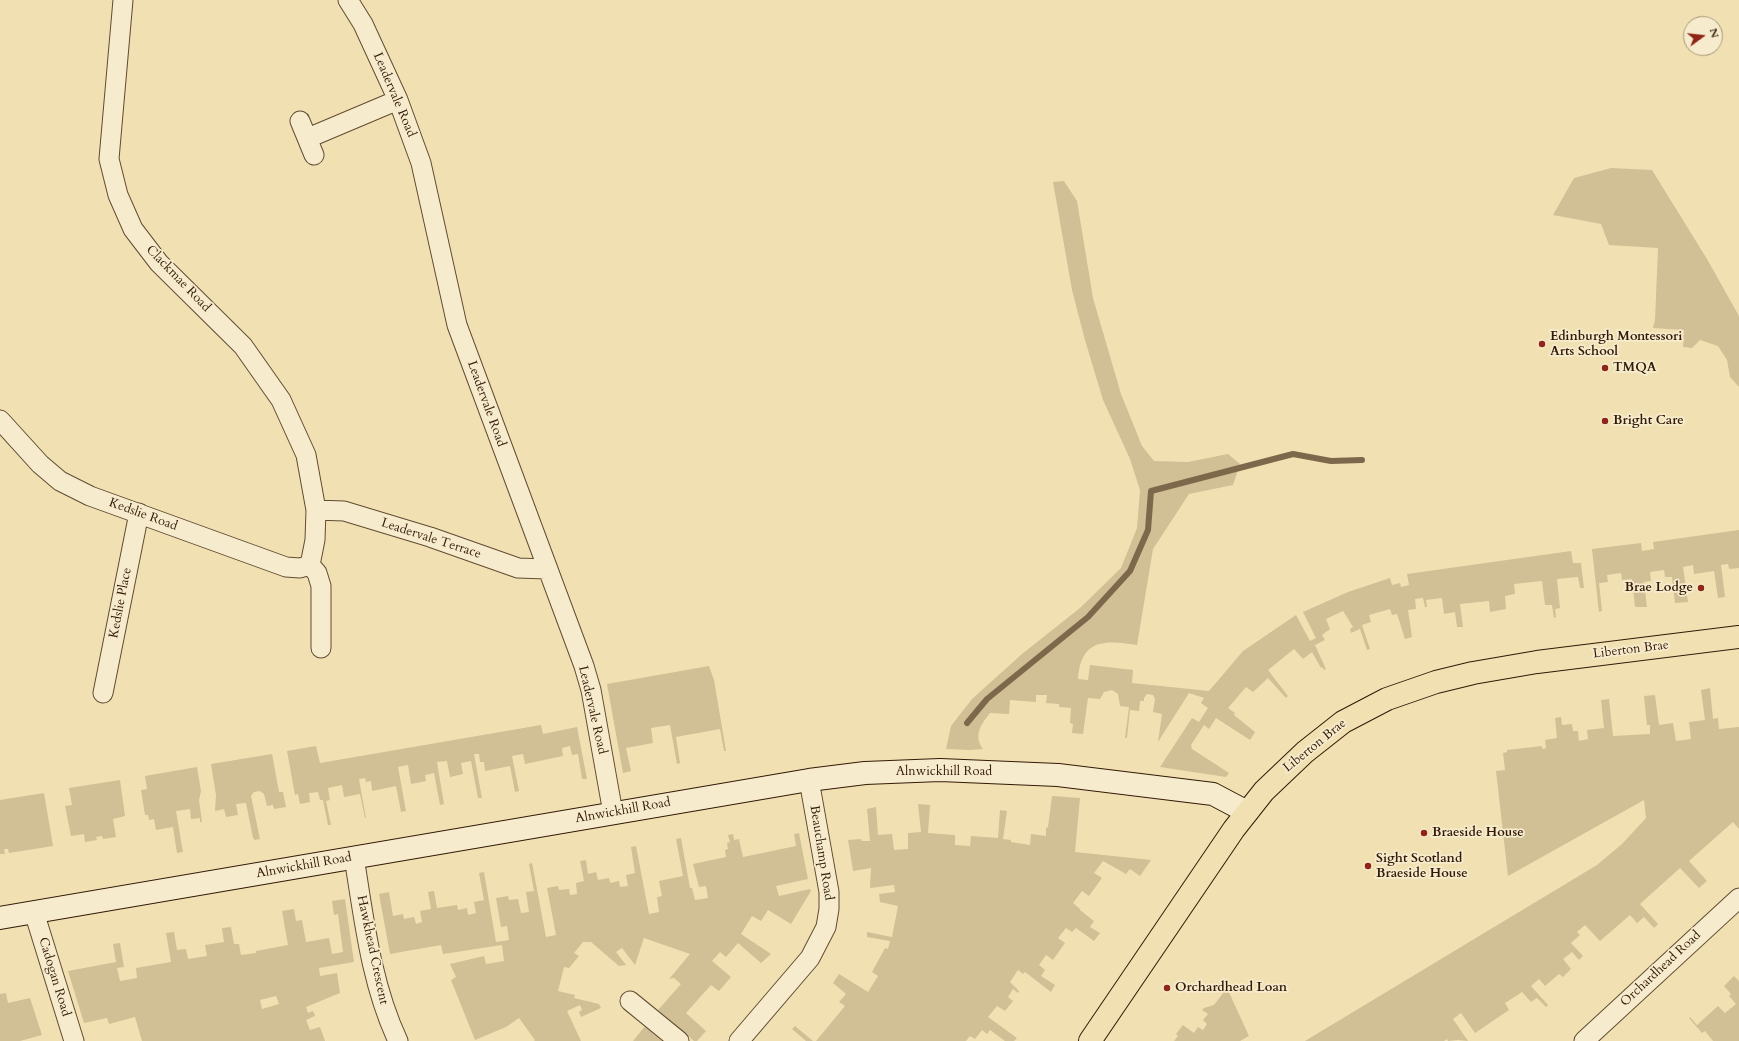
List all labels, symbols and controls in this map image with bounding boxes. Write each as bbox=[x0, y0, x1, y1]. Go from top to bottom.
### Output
north arrow bbox=[1683, 16, 1723, 56]
text: N bbox=[1706, 26, 1723, 40]
street label: Leadervale Road bbox=[369, 50, 419, 140]
street label: Clackmae Road bbox=[142, 243, 214, 315]
place label: Edinburgh Montessori Arts School bbox=[1550, 329, 1682, 360]
marker: Edinburgh Montessori Arts School bbox=[1537, 339, 1547, 349]
street label: Leadervale Road bbox=[463, 359, 509, 449]
place label: TMQA bbox=[1613, 360, 1657, 376]
marker: TMQA bbox=[1600, 363, 1610, 373]
place label: Bright Care bbox=[1613, 413, 1684, 429]
marker: Bright Care bbox=[1600, 416, 1610, 426]
street label: Kedslie Road bbox=[107, 495, 179, 535]
street label: Leadervale Terrace bbox=[379, 515, 483, 563]
street label: Kedslie Place bbox=[107, 566, 135, 640]
place label: Brae Lodge bbox=[1625, 580, 1693, 596]
marker: Brae Lodge bbox=[1696, 583, 1706, 593]
street label: Liberton Brae bbox=[1592, 638, 1670, 662]
street label: Leadervale Road bbox=[574, 664, 610, 756]
street label: Liberton Brae bbox=[1280, 716, 1350, 776]
street label: Alnwickhill Road bbox=[896, 764, 992, 780]
street label: Alnwickhill Road bbox=[574, 795, 672, 827]
street label: Beauchamp Road bbox=[806, 804, 836, 902]
place label: Braeside House bbox=[1432, 825, 1524, 841]
marker: Braeside House bbox=[1419, 828, 1429, 838]
street label: Alnwickhill Road bbox=[255, 850, 353, 882]
place label: Sight Scotland Braeside House bbox=[1376, 851, 1468, 882]
marker: Sight Scotland Braeside House bbox=[1363, 861, 1373, 871]
street label: Hawkhead Crescent bbox=[353, 894, 391, 1006]
street label: Orchardhead Road bbox=[1618, 928, 1704, 1010]
street label: Cadogan Road bbox=[35, 936, 73, 1018]
place label: Orchardhead Loan bbox=[1175, 980, 1287, 996]
marker: Orchardhead Loan bbox=[1162, 983, 1172, 993]

